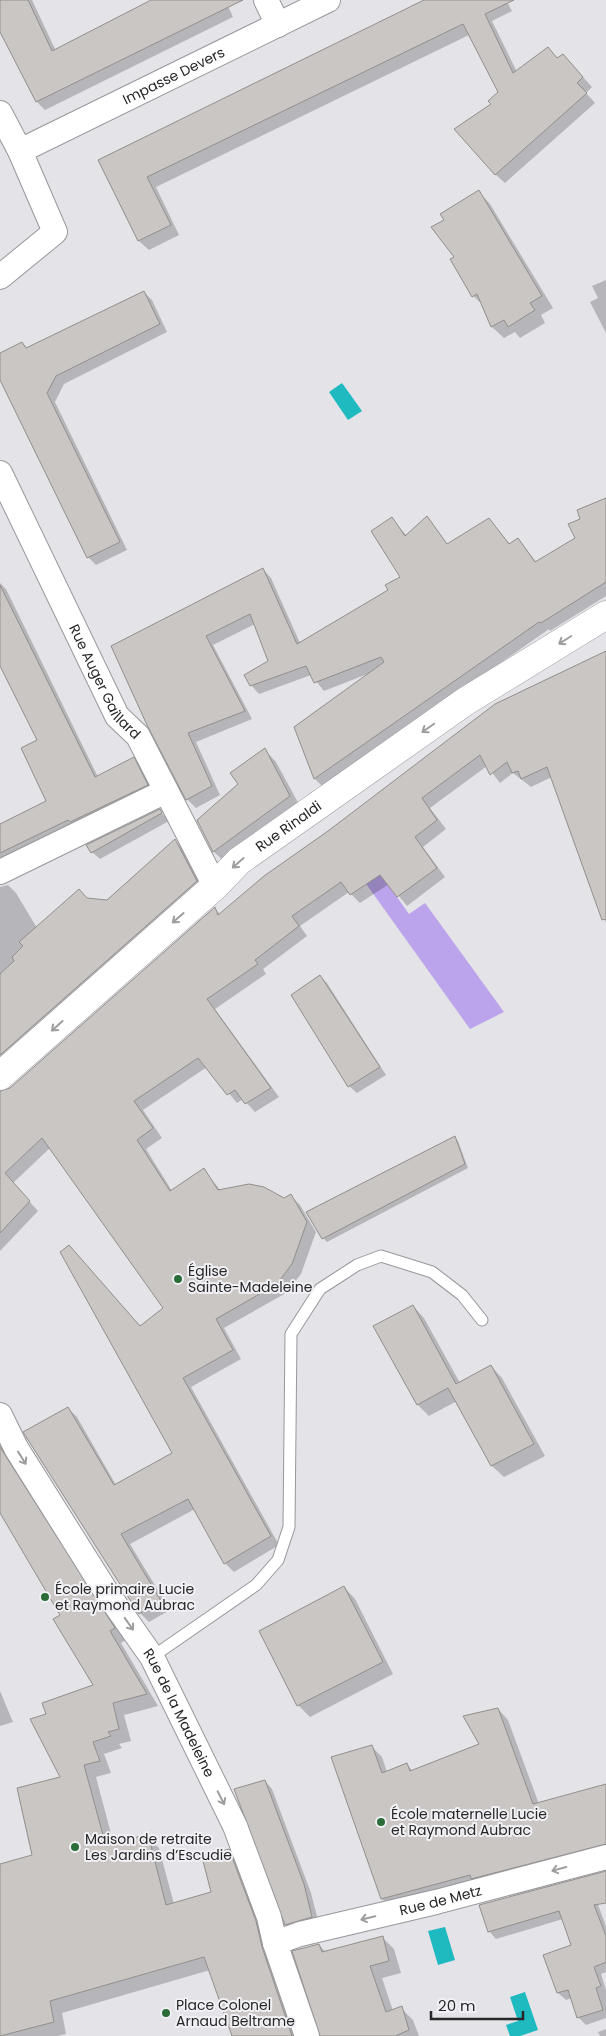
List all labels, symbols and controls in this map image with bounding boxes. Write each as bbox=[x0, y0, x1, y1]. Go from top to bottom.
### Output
street label: Impasse Devers bbox=[119, 42, 228, 109]
street label: Rue Auger Gaillard bbox=[64, 621, 145, 744]
one-way arrow bbox=[558, 636, 572, 646]
one-way arrow bbox=[421, 723, 435, 733]
street label: Rue Rinaldi bbox=[251, 796, 325, 856]
one-way arrow bbox=[232, 857, 245, 868]
one-way arrow bbox=[172, 912, 185, 924]
one-way arrow bbox=[50, 1020, 63, 1032]
place label: Église Sainte-Madeleine bbox=[188, 1261, 313, 1297]
marker: Église Sainte-Madeleine bbox=[172, 1273, 184, 1285]
one-way arrow bbox=[18, 1450, 28, 1464]
place label: École primaire Lucie et Raymond Aubrac bbox=[55, 1579, 195, 1615]
marker: École primaire Lucie et Raymond Aubrac bbox=[39, 1591, 51, 1603]
one-way arrow bbox=[124, 1617, 134, 1631]
street label: Rue de la Madeleine bbox=[139, 1644, 220, 1781]
one-way arrow bbox=[216, 1791, 226, 1806]
place label: École maternelle Lucie et Raymond Aubrac bbox=[391, 1804, 547, 1840]
marker: École maternelle Lucie et Raymond Aubrac bbox=[375, 1816, 387, 1828]
place label: Maison de retraite Les Jardins d’Escudie bbox=[85, 1829, 232, 1865]
marker: Maison de retraite Les Jardins d’Escudie bbox=[69, 1841, 81, 1853]
one-way arrow bbox=[551, 1865, 567, 1875]
street label: Rue de Metz bbox=[397, 1880, 484, 1920]
one-way arrow bbox=[360, 1914, 376, 1923]
scale bar bbox=[431, 1988, 524, 2020]
place label: Place Colonel Arnaud Beltrame bbox=[176, 1995, 295, 2031]
text: 20 m bbox=[438, 1995, 476, 2016]
marker: Place Colonel Arnaud Beltrame bbox=[160, 2007, 172, 2019]

